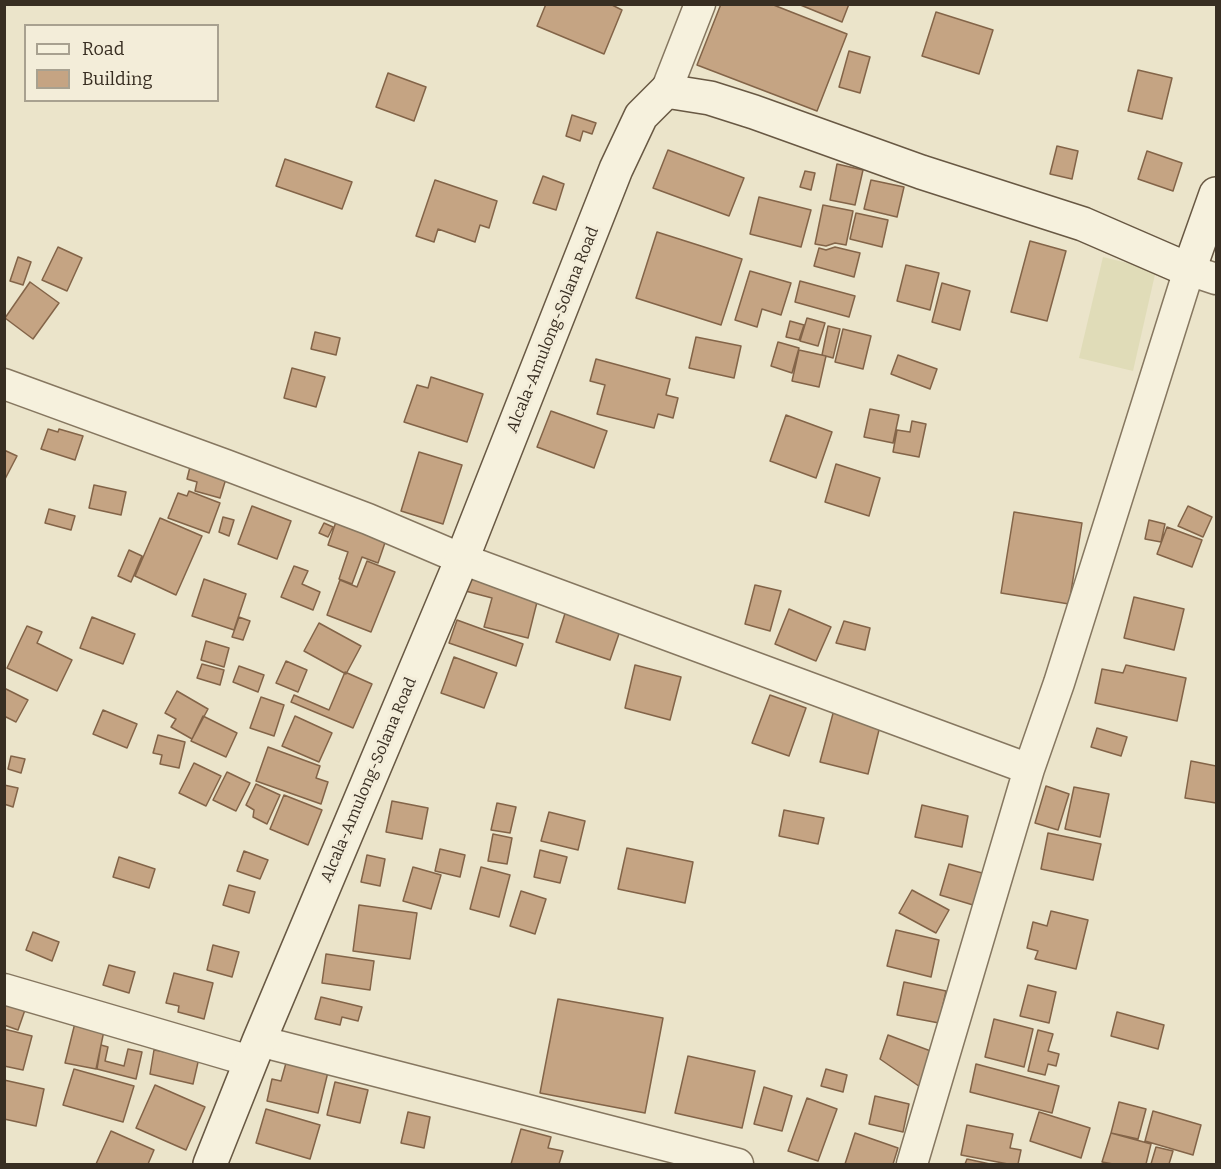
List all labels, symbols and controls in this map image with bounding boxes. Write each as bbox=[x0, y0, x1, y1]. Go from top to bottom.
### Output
legend bbox=[24, 24, 219, 102]
text: Road bbox=[82, 38, 124, 60]
text: Building bbox=[82, 68, 153, 90]
street label: Alcala-Amulong-Solana Road bbox=[503, 224, 603, 436]
street label: Alcala-Amulong-Solana Road bbox=[317, 675, 421, 885]

